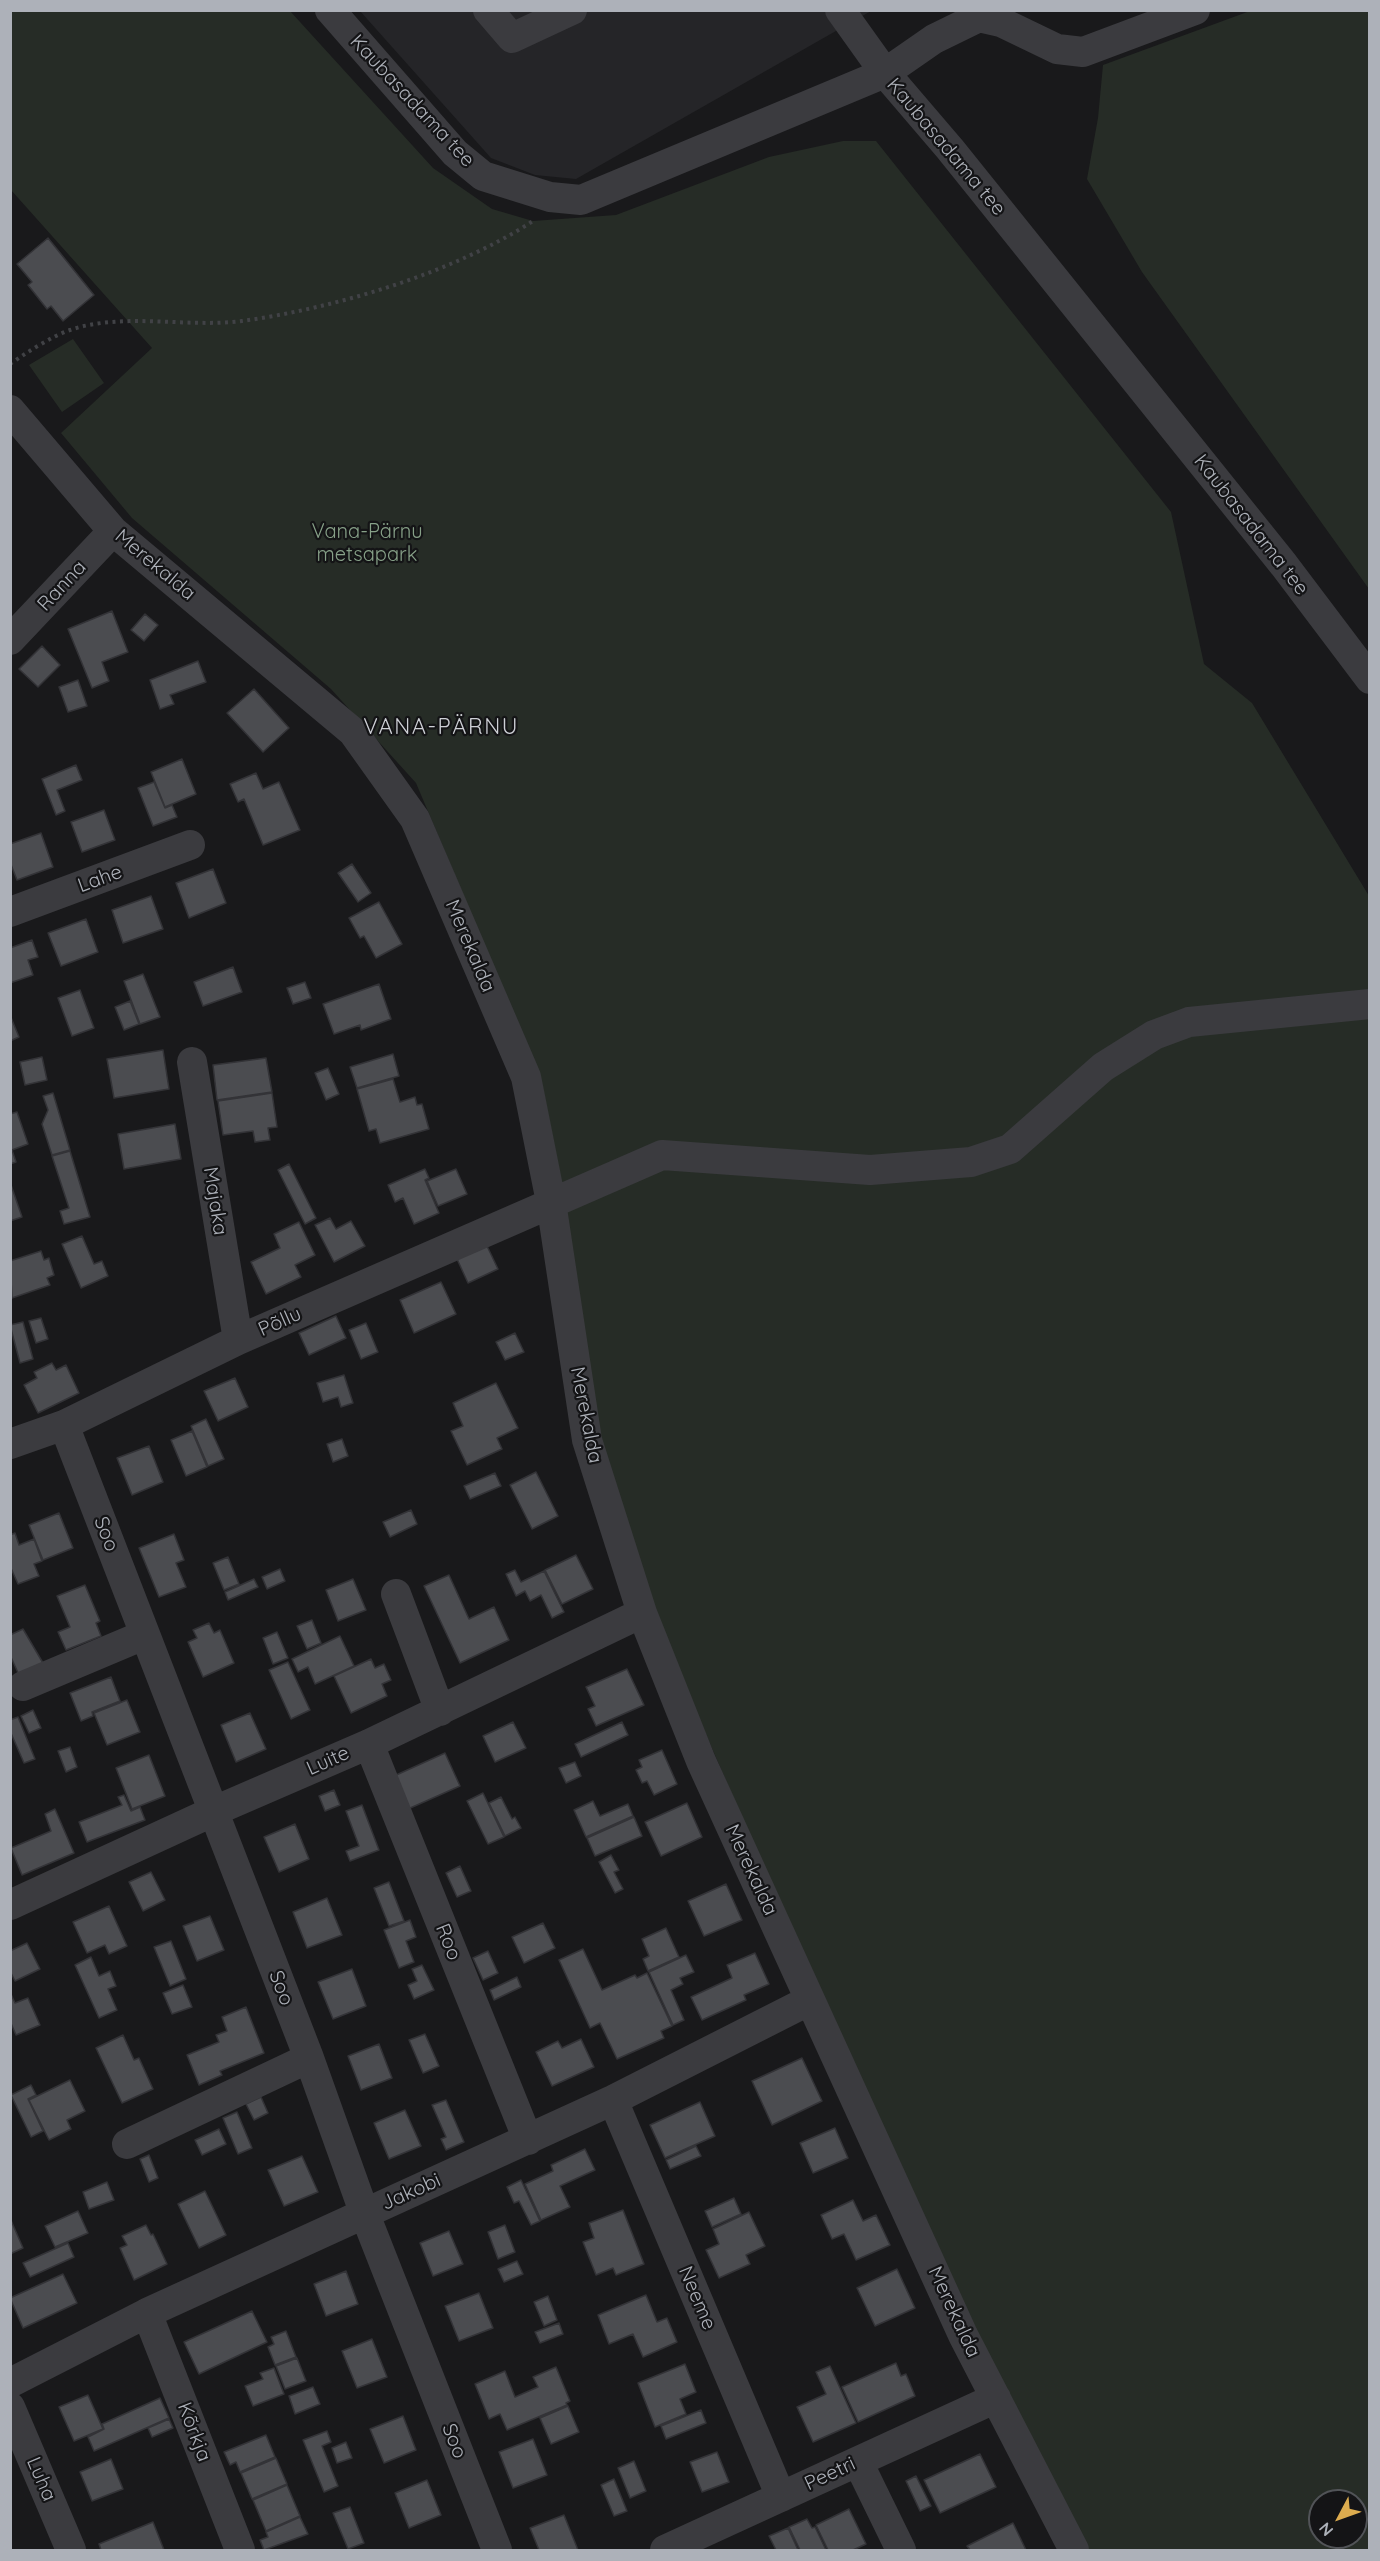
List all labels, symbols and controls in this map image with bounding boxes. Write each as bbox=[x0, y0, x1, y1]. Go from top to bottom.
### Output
street label: Kaubasadama tee bbox=[345, 30, 479, 172]
street label: Kaubasadama tee bbox=[882, 73, 1010, 221]
street label: Kaubasadama tee bbox=[1189, 450, 1313, 600]
park label: Vana-Pärnu metsapark bbox=[311, 520, 423, 567]
street label: Merekalda bbox=[110, 524, 200, 606]
street label: Ranna bbox=[32, 556, 92, 616]
district label: VANA-PÄRNU bbox=[363, 714, 519, 740]
street label: Lahe bbox=[75, 860, 125, 898]
street label: Merekalda bbox=[440, 896, 500, 996]
street label: Majaka bbox=[198, 1165, 232, 1237]
street label: Põllu bbox=[255, 1302, 305, 1342]
street label: Merekalda bbox=[565, 1365, 607, 1465]
street label: Soo bbox=[88, 1513, 124, 1555]
street label: Luite bbox=[303, 1741, 353, 1781]
street label: Merekalda bbox=[719, 1821, 783, 1919]
street label: Roo bbox=[430, 1920, 466, 1964]
street label: Soo bbox=[263, 1967, 299, 2009]
street label: Jakobi bbox=[378, 2168, 444, 2216]
street label: Neeme bbox=[673, 2263, 721, 2333]
street label: Merekalda bbox=[922, 2263, 986, 2361]
street label: Kõrkja bbox=[172, 2399, 216, 2465]
street label: Soo bbox=[436, 2420, 472, 2462]
street label: Peetri bbox=[801, 2452, 859, 2496]
street label: Luha bbox=[21, 2453, 61, 2505]
north arrow bbox=[1308, 2489, 1368, 2549]
text: N bbox=[1315, 2519, 1337, 2541]

